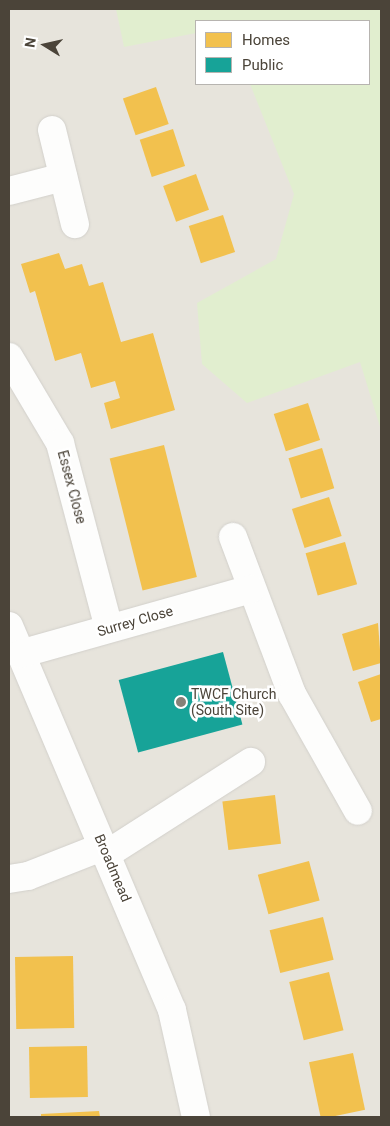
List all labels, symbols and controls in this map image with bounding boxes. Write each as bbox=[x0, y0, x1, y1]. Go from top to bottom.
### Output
north arrow bbox=[20, 20, 70, 70]
legend bbox=[195, 20, 370, 85]
text: Homes bbox=[242, 31, 290, 49]
text: N bbox=[21, 36, 39, 49]
text: Public bbox=[242, 56, 283, 74]
street label: Essex Close bbox=[54, 448, 90, 526]
street label: Surrey Close bbox=[95, 602, 175, 640]
place label: TWCF Church (South Site) bbox=[191, 686, 276, 719]
marker: TWCF Church (South Site) bbox=[175, 696, 187, 708]
street label: Broadmead bbox=[91, 832, 135, 904]

